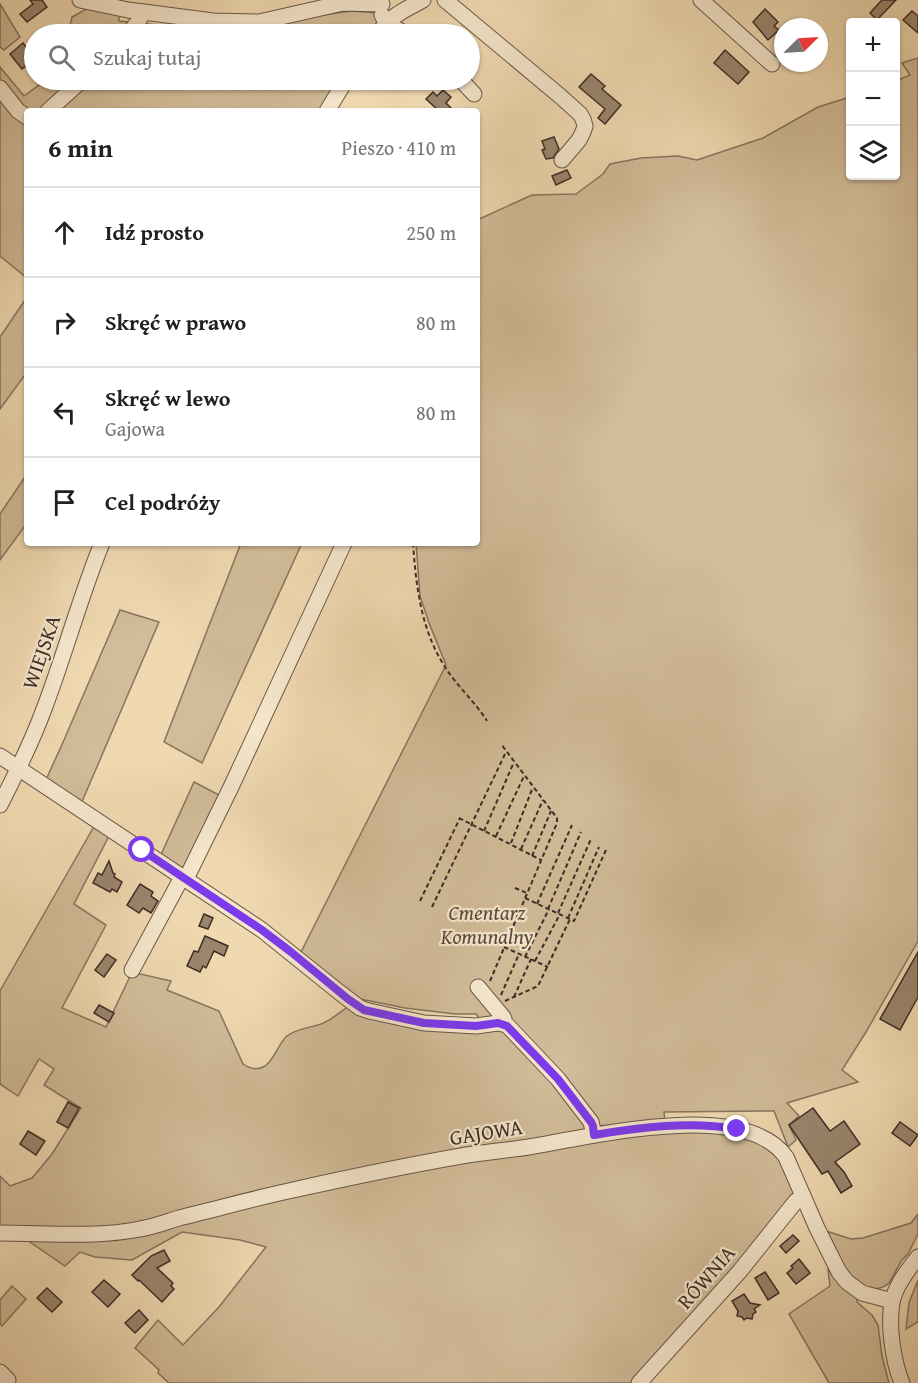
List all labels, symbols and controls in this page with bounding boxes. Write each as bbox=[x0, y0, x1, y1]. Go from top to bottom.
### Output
north arrow bbox=[774, 18, 828, 72]
map controls bbox=[846, 18, 900, 180]
button: + bbox=[846, 18, 900, 72]
search box bbox=[24, 24, 480, 90]
icon: search bbox=[45, 41, 78, 74]
text: Szukaj tutaj bbox=[93, 41, 201, 73]
button: − bbox=[846, 72, 900, 126]
button: layers bbox=[846, 126, 900, 180]
text: 6 min bbox=[48, 128, 113, 167]
text: Pieszo · 410 m bbox=[342, 133, 456, 162]
icon: ahead bbox=[48, 216, 81, 249]
text: Idź prosto bbox=[105, 216, 204, 248]
text: 250 m bbox=[406, 218, 456, 247]
icon: right bbox=[48, 306, 81, 339]
text: Skręć w prawo bbox=[105, 306, 246, 338]
text: 80 m bbox=[416, 308, 456, 337]
text: Skręć w lewo bbox=[105, 382, 231, 414]
icon: left bbox=[48, 396, 81, 429]
text: 80 m bbox=[416, 398, 456, 427]
text: Gajowa bbox=[105, 414, 165, 443]
icon: arrive bbox=[48, 486, 81, 519]
text: Cel podróży bbox=[105, 486, 220, 518]
street label: WIEJSKA bbox=[14, 610, 68, 693]
route start bbox=[128, 836, 154, 862]
park label: Cmentarz Komunalny bbox=[440, 897, 533, 952]
street label: GAJOWA bbox=[447, 1111, 525, 1153]
route end bbox=[723, 1115, 749, 1141]
street label: RÓWNIA bbox=[669, 1238, 743, 1316]

